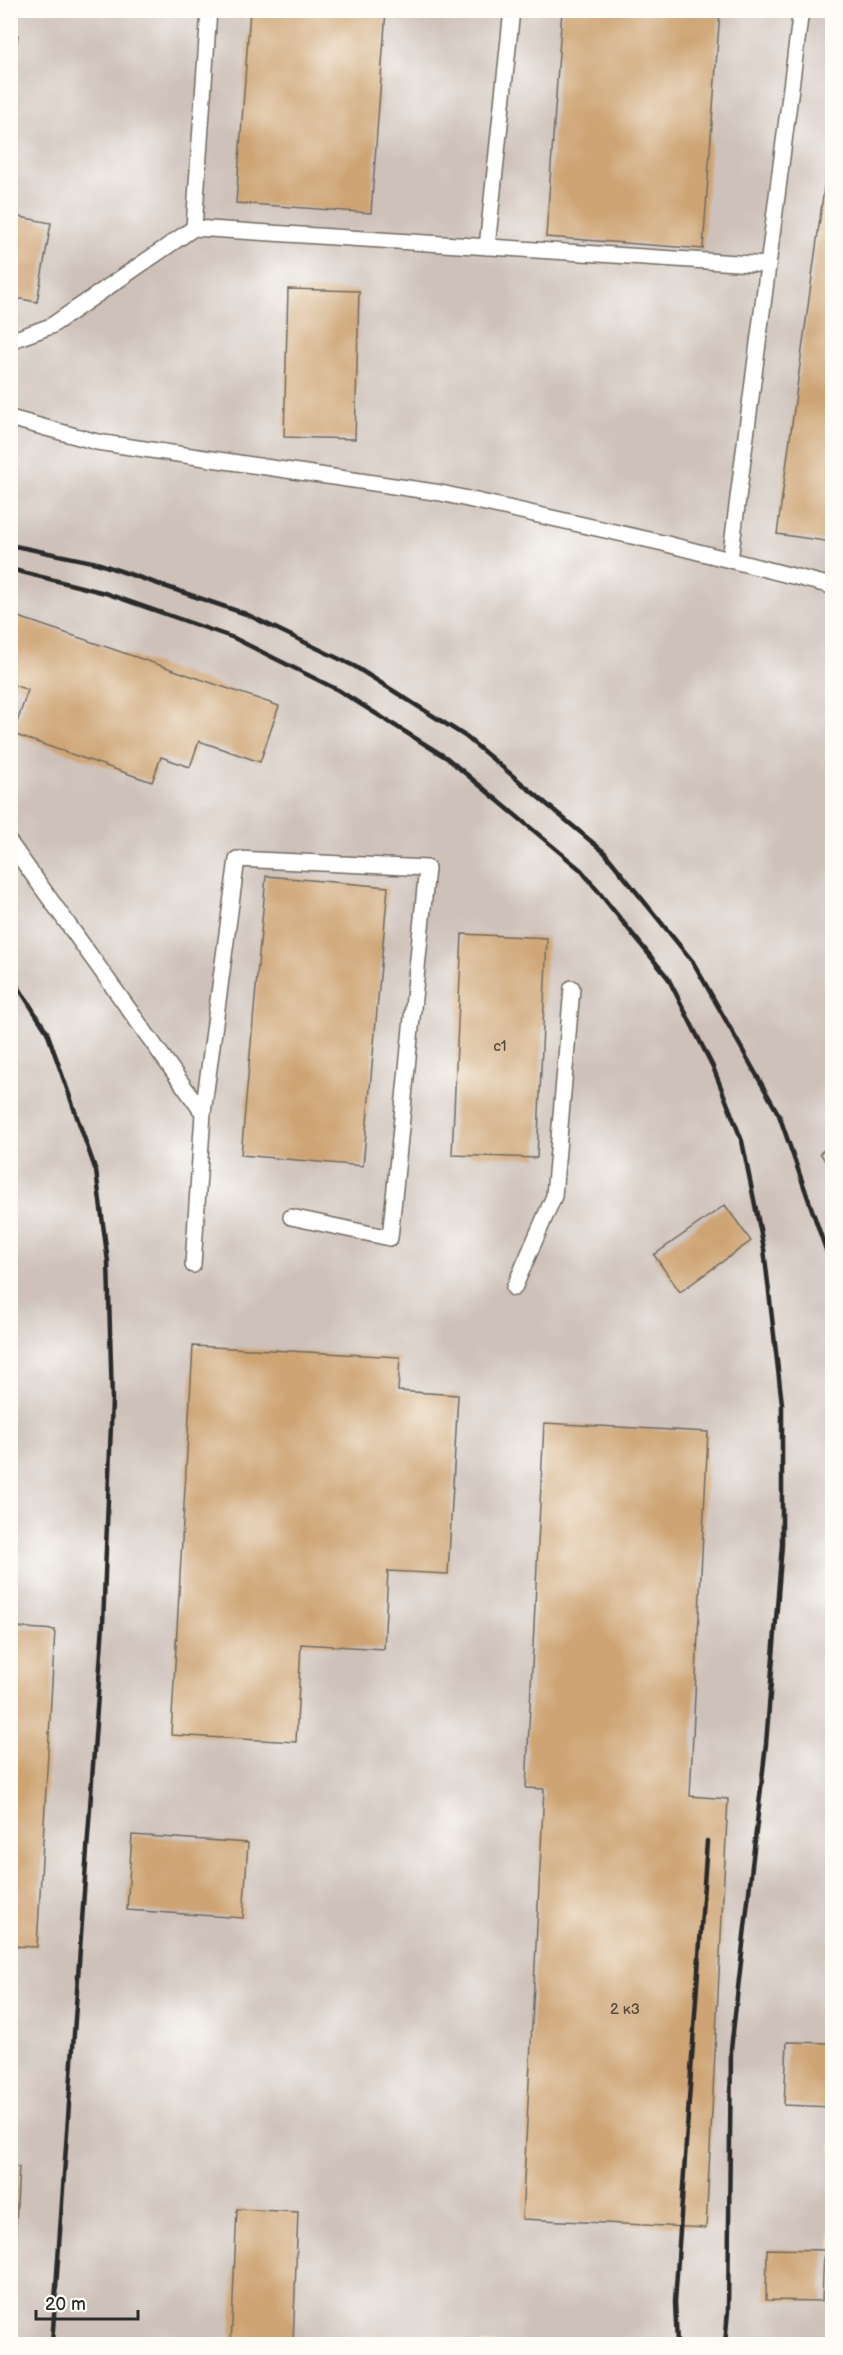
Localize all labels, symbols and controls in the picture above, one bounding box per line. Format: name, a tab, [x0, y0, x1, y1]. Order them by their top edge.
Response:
house number: с1	[493, 1037, 507, 1056]
house number: 2 к3	[610, 2000, 640, 2019]
scale bar	[36, 2283, 138, 2321]
text: 20 m	[45, 2294, 86, 2315]

